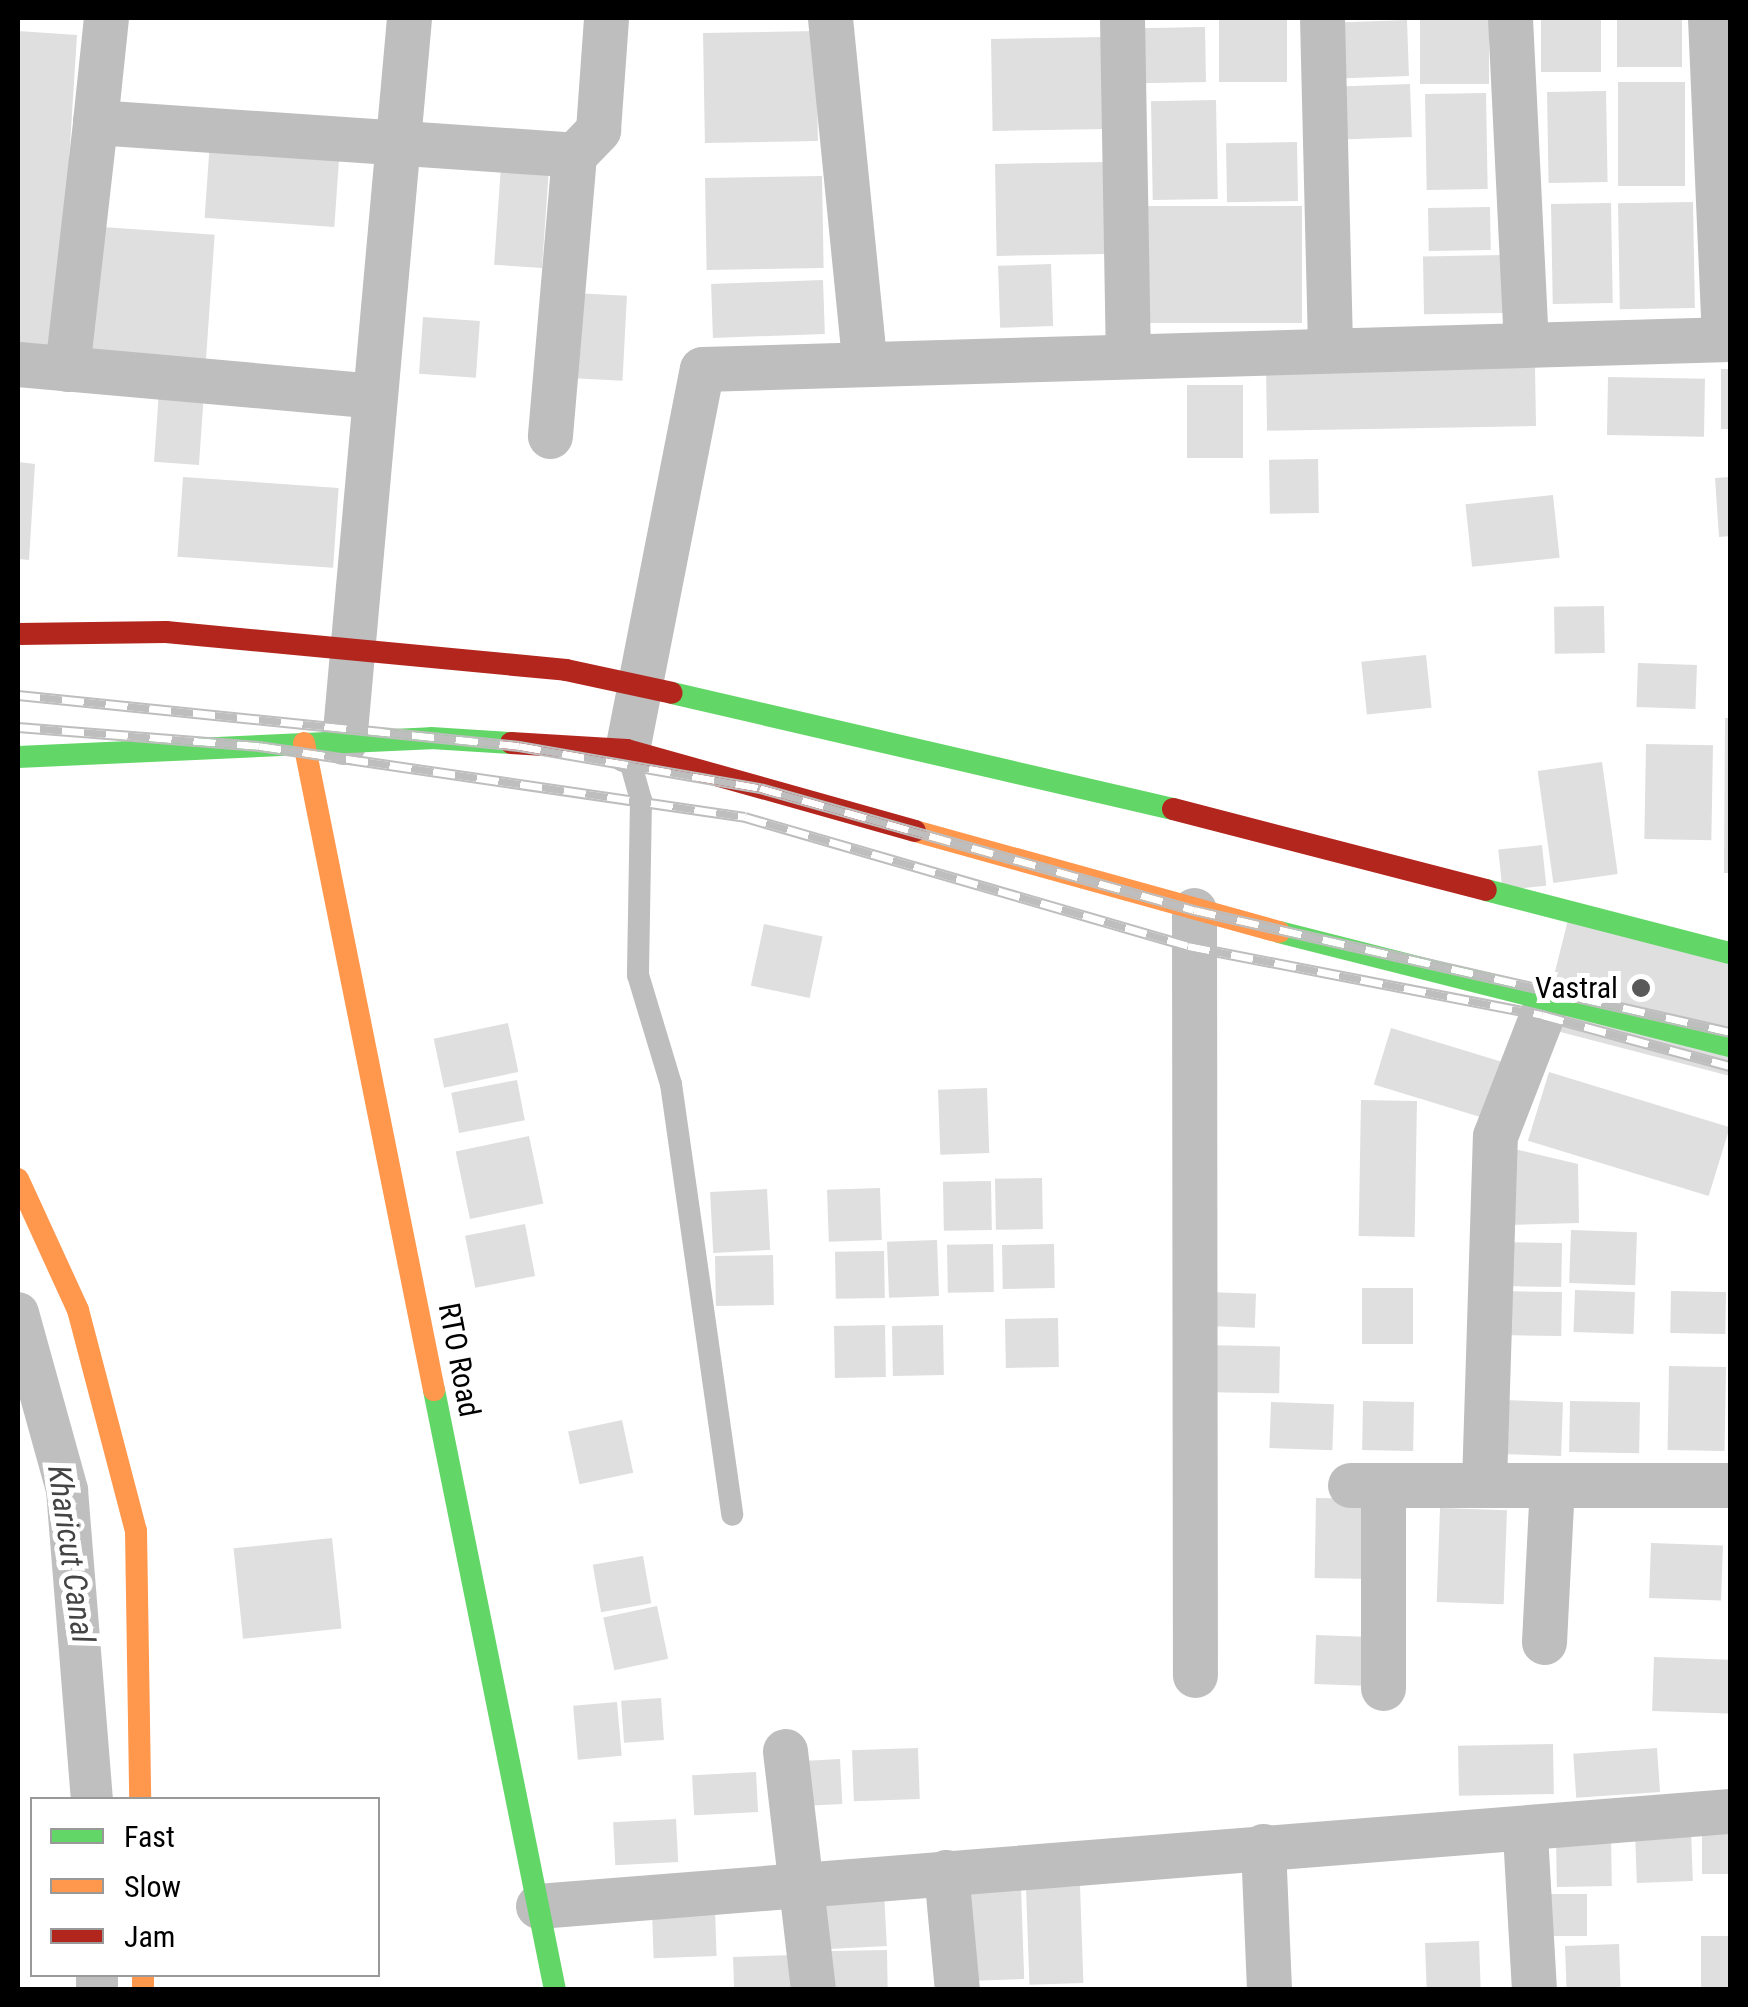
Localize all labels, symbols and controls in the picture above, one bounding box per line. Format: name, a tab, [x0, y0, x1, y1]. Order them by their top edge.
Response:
place label: Vastral	[1535, 970, 1618, 1006]
marker: Vastral	[1628, 975, 1654, 1001]
street label: RTO Road	[430, 1300, 488, 1420]
water label: Kharicut Canal	[40, 1463, 102, 1645]
legend	[30, 1797, 380, 1977]
text: Fast	[124, 1819, 175, 1854]
text: Slow	[124, 1869, 181, 1904]
text: Jam	[124, 1919, 175, 1954]

